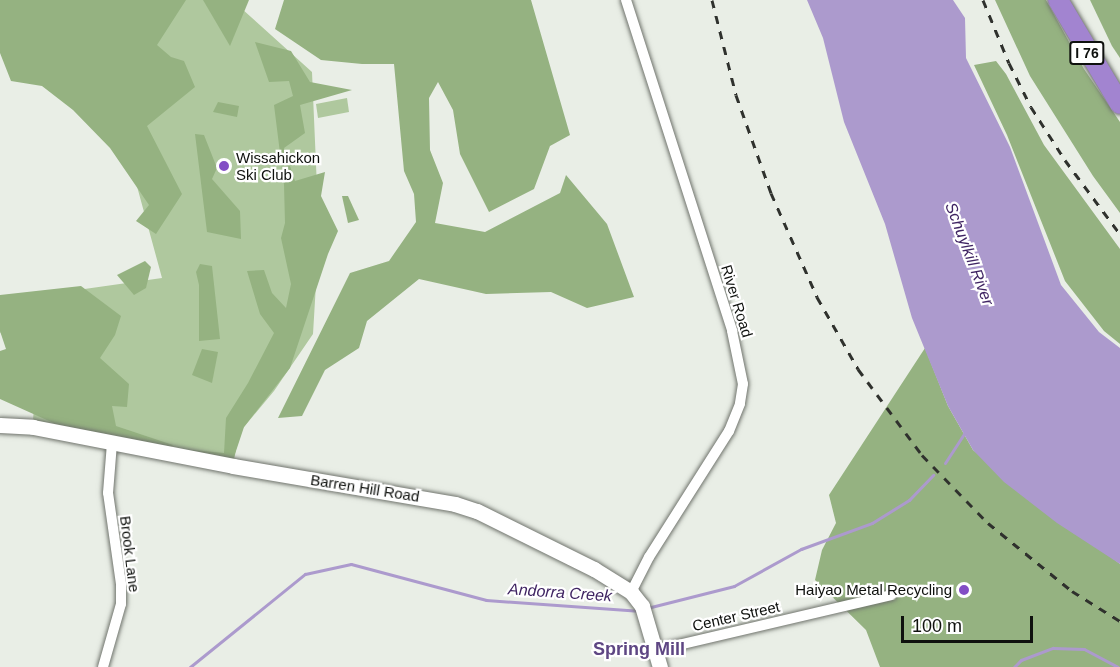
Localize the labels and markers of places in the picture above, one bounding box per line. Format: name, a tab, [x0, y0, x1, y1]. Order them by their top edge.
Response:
place label: Wissahickon Ski Club	[236, 148, 320, 183]
marker: Wissahickon Ski Club	[217, 159, 231, 173]
place label: Haiyao Metal Recycling	[795, 581, 952, 599]
marker: Haiyao Metal Recycling	[957, 583, 971, 597]

